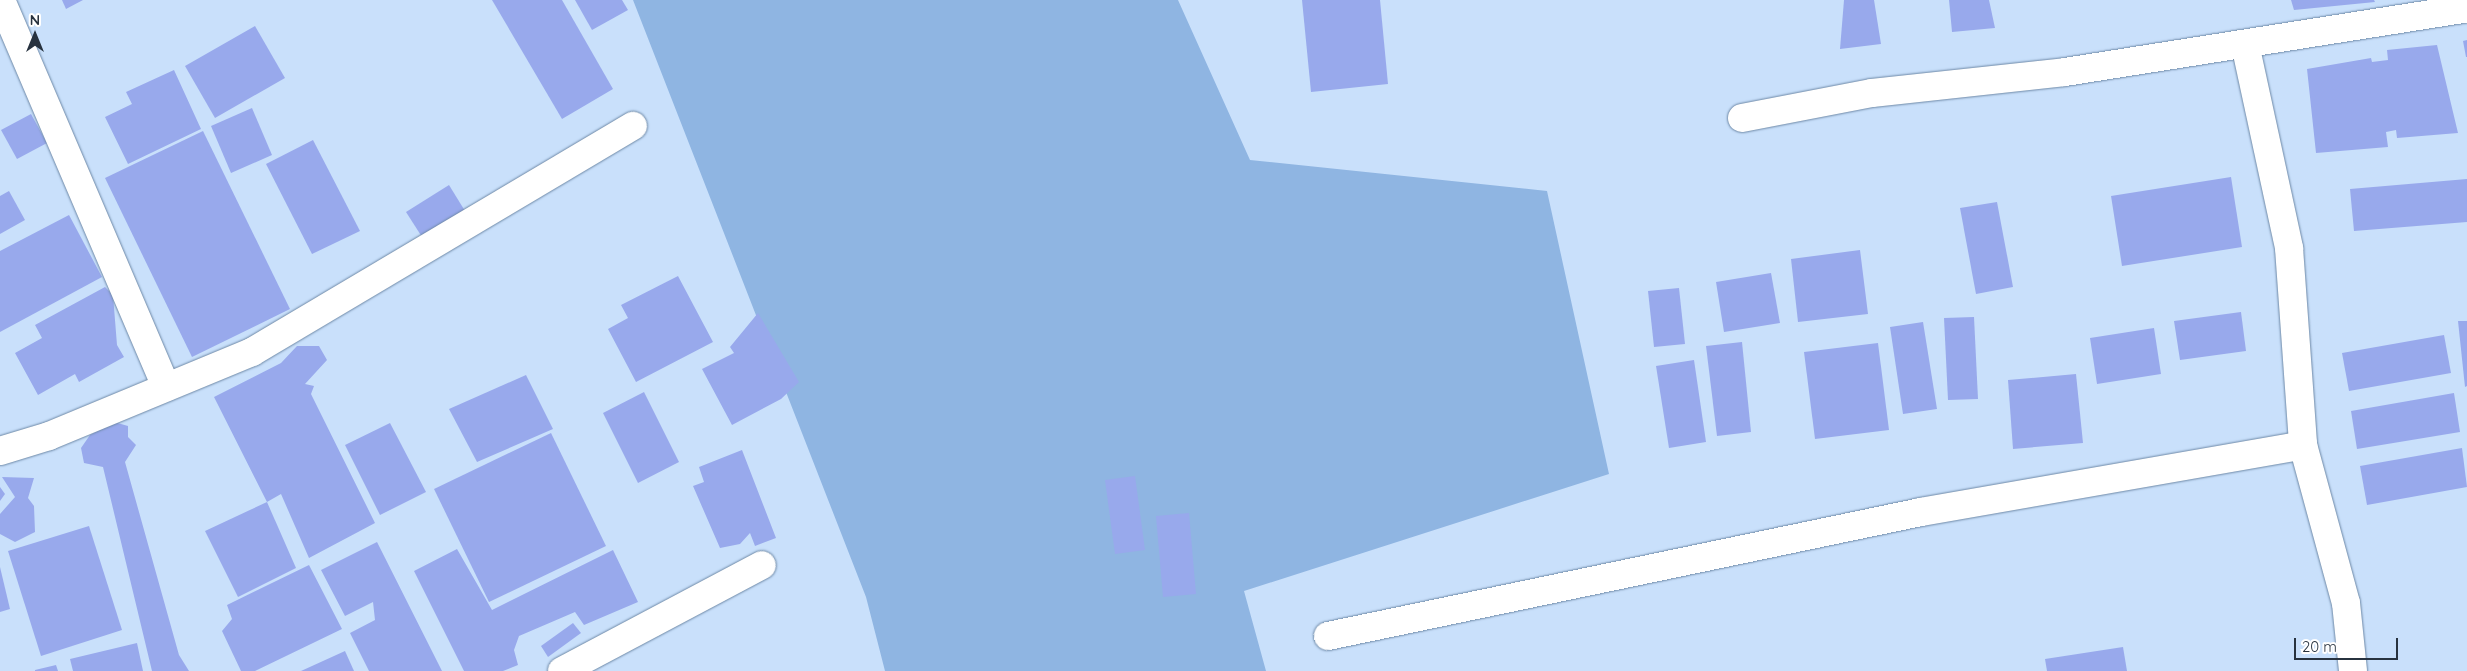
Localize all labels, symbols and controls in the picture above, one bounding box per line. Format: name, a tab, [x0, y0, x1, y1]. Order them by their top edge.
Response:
north arrow	[10, 10, 60, 60]
text: N	[30, 11, 40, 29]
scale bar	[2297, 628, 2401, 660]
text: 20 m	[2302, 637, 2337, 656]

